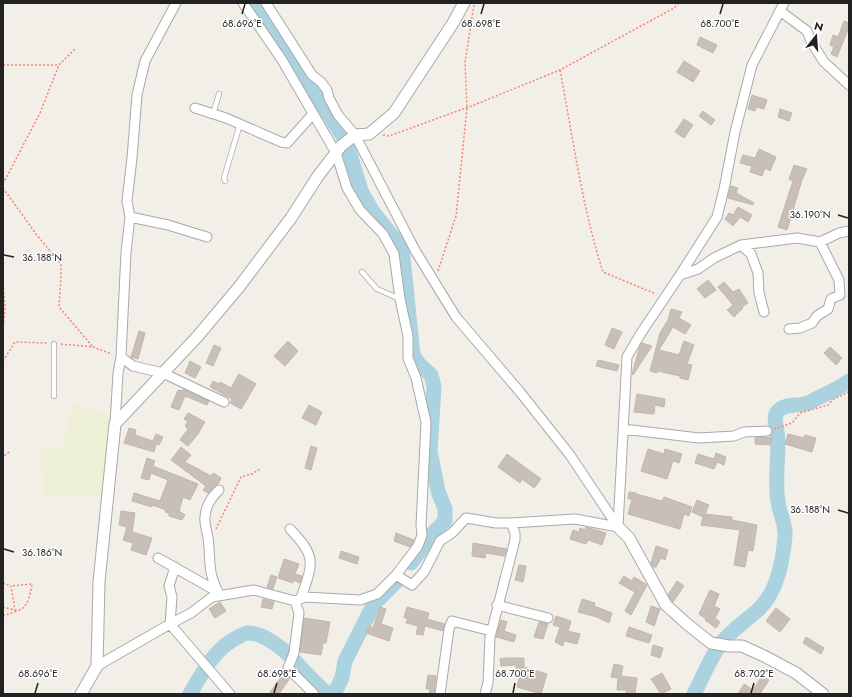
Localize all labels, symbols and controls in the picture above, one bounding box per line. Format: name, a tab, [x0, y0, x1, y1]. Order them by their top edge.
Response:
text: 68.696°E	[222, 16, 262, 31]
text: 68.698°E	[461, 16, 501, 31]
text: 68.700°E	[700, 16, 740, 31]
north arrow	[796, 16, 836, 56]
text: N	[812, 18, 825, 35]
text: 36.190°N	[789, 207, 831, 222]
text: 36.188°N	[22, 250, 62, 265]
text: 36.188°N	[790, 502, 830, 517]
text: 36.186°N	[22, 545, 62, 560]
text: 68.696°E	[18, 666, 58, 681]
text: 68.698°E	[257, 666, 297, 681]
text: 68.700°E	[495, 666, 535, 681]
text: 68.702°E	[734, 666, 774, 681]

